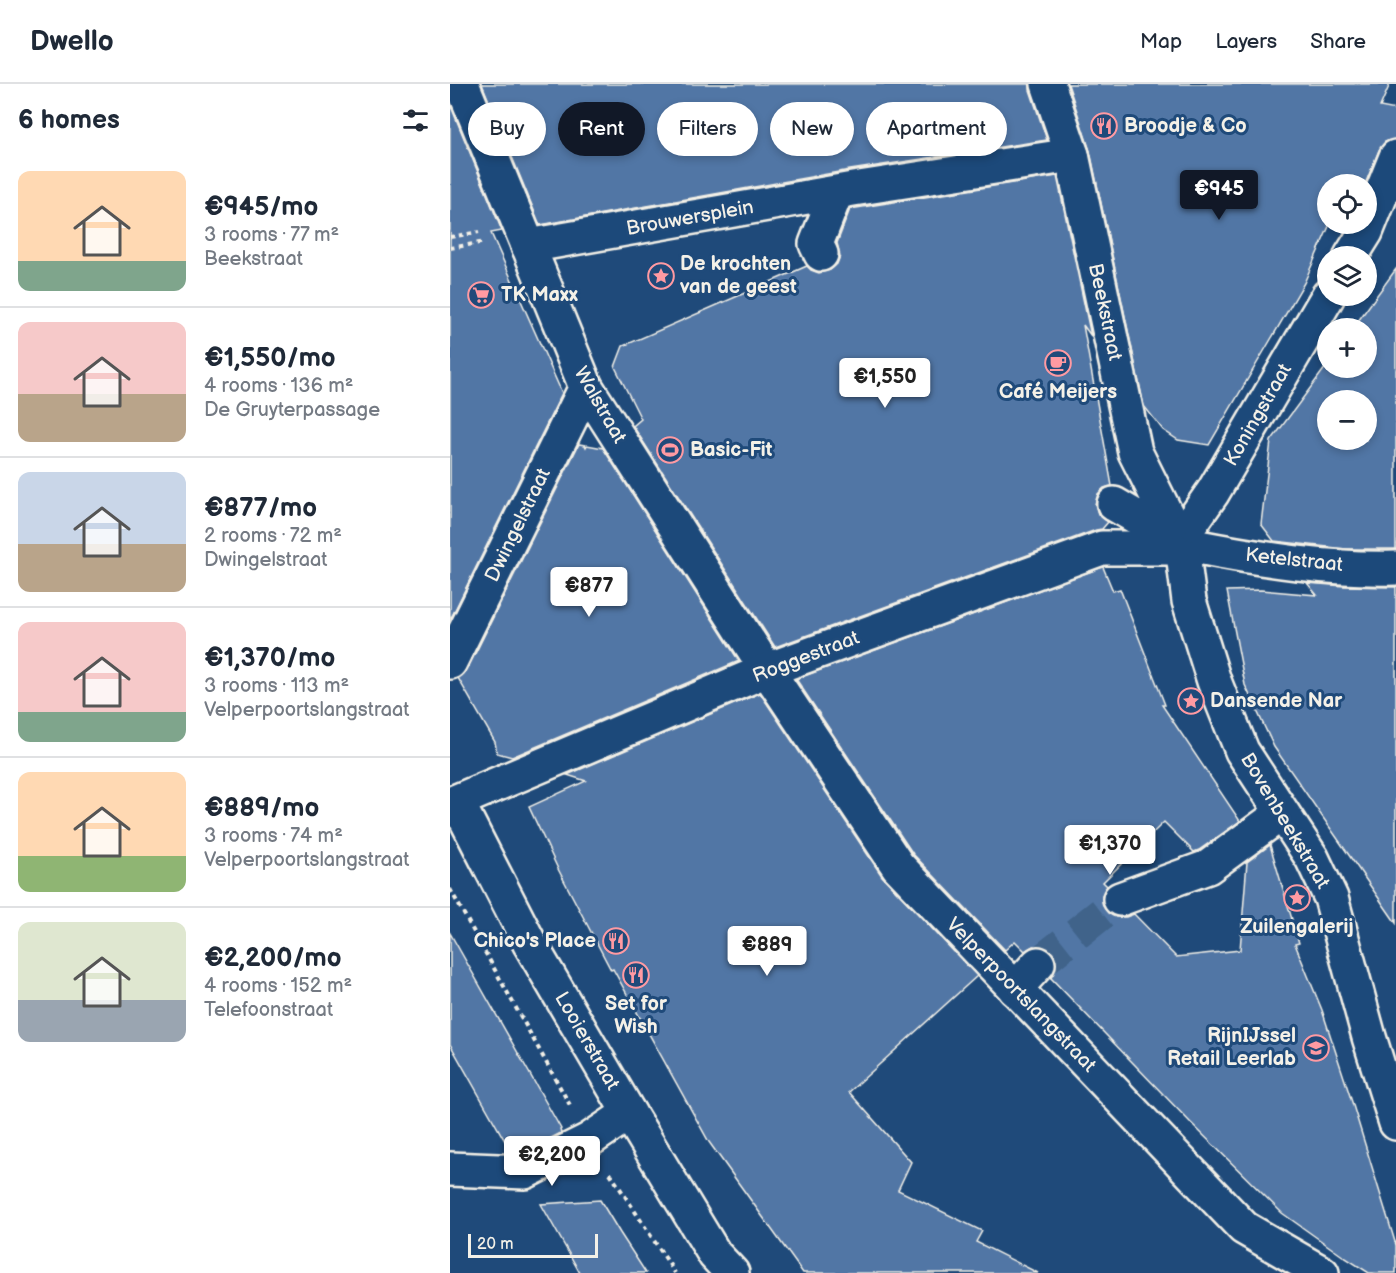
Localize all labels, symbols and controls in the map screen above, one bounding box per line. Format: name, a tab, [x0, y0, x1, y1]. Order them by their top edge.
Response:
text: Dwello	[30, 25, 114, 58]
text: Map	[1140, 29, 1182, 54]
text: Layers	[1215, 29, 1277, 54]
text: Share	[1310, 29, 1366, 54]
chip: Buy	[468, 102, 546, 156]
chip: Rent	[558, 102, 645, 156]
chip: Filters	[657, 102, 758, 156]
chip: New	[770, 102, 854, 156]
chip: Apartment	[866, 102, 1007, 156]
icon: filters	[399, 104, 432, 137]
text: 6 homes	[18, 105, 120, 136]
restaurant icon: Broodje & Co	[1089, 111, 1119, 141]
place label: Broodje & Co	[1124, 114, 1247, 138]
pin: €945	[1183, 170, 1255, 221]
map controls	[1317, 174, 1377, 450]
button: locate	[1317, 174, 1377, 234]
text: €945	[1194, 177, 1244, 201]
text: €945/mo	[204, 192, 318, 223]
icon: home	[66, 195, 138, 267]
street label: Brouwersplein	[624, 195, 756, 241]
text: 3 rooms · 77 m²	[204, 223, 339, 247]
button: layers	[1317, 246, 1377, 306]
text: Beekstraat	[204, 247, 303, 271]
place label: De krochten van de geest	[679, 252, 797, 299]
place icon: De krochten van de geest	[646, 261, 676, 291]
street label: Beekstraat	[1083, 261, 1127, 363]
supermarket icon: TK Maxx	[466, 280, 496, 310]
place label: TK Maxx	[501, 283, 578, 307]
button: +	[1317, 318, 1377, 378]
text: €1,550/mo	[204, 343, 336, 374]
icon: home	[66, 346, 138, 418]
cafe icon: Café Meijers	[1043, 348, 1073, 378]
pin: €1,550	[836, 358, 934, 409]
street label: Koningstraat	[1219, 359, 1297, 471]
street label: Walstraat	[568, 362, 632, 448]
text: €1,550	[853, 365, 917, 389]
text: 4 rooms · 136 m²	[204, 374, 353, 398]
place label: Café Meijers	[999, 380, 1117, 404]
button: −	[1317, 390, 1377, 450]
text: De Gruyterpassage	[204, 398, 380, 422]
sports icon: Basic-Fit	[655, 435, 685, 465]
place label: Basic-Fit	[690, 438, 773, 462]
street label: Dwingelstraat	[480, 464, 556, 586]
text: €877/mo	[204, 493, 317, 524]
icon: home	[66, 496, 138, 568]
text: 2 rooms · 72 m²	[204, 524, 342, 548]
street label: Ketelstraat	[1244, 543, 1344, 577]
text: Dwingelstraat	[204, 548, 328, 572]
pin: €877	[553, 567, 625, 618]
text: €877	[564, 574, 614, 598]
street label: Roggestraat	[749, 626, 863, 688]
text: €1,370/mo	[204, 643, 335, 674]
icon: home	[66, 646, 138, 718]
text: 3 rooms · 113 m²	[204, 674, 349, 698]
place icon: Dansende Nar	[1176, 686, 1206, 716]
place label: Dansende Nar	[1210, 689, 1343, 713]
text: Velperpoortslangstraat	[204, 698, 410, 722]
street label: Bovenbeekstraat	[1235, 749, 1335, 893]
text: €889/mo	[204, 793, 319, 824]
icon: home	[66, 796, 138, 868]
text: 3 rooms · 74 m²	[204, 824, 343, 848]
pin: €1,370	[1061, 825, 1159, 876]
text: €1,370	[1078, 832, 1142, 856]
text: Velperpoortslangstraat	[204, 848, 410, 872]
place icon: Zuilengalerij	[1282, 883, 1312, 913]
street label: Velperpoortslangstraat	[941, 913, 1101, 1077]
place label: Zuilengalerij	[1240, 915, 1354, 939]
restaurant icon: Chico's Place	[601, 926, 631, 956]
pin: €889	[731, 926, 803, 977]
place label: Chico's Place	[474, 929, 596, 953]
text: €889	[742, 933, 792, 957]
text: €2,200/mo	[204, 943, 342, 974]
icon: home	[66, 946, 138, 1018]
restaurant icon: Set for Wish	[621, 960, 651, 990]
text: 4 rooms · 152 m²	[204, 974, 352, 998]
street label: Looierstraat	[549, 988, 625, 1094]
place label: Set for Wish	[605, 992, 668, 1039]
text: Telefoonstraat	[204, 998, 333, 1022]
place label: RijnIJssel Retail Leerlab	[1167, 1024, 1296, 1071]
school or university icon: RijnIJssel Retail Leerlab	[1301, 1033, 1331, 1063]
pin: €2,200	[503, 1136, 601, 1187]
text: €2,200	[518, 1143, 586, 1167]
scale bar	[468, 1231, 598, 1258]
text: 20 m	[477, 1235, 513, 1254]

